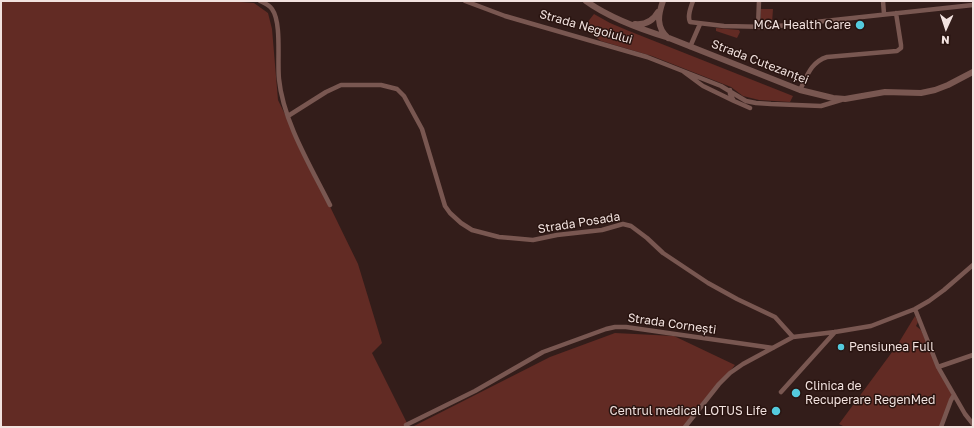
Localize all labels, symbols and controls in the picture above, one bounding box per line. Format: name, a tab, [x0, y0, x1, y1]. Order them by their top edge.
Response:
street label: Strada Negoiului	[538, 7, 634, 47]
north arrow	[926, 8, 966, 48]
place label: MCA Health Care	[754, 18, 851, 32]
marker: MCA Health Care	[854, 19, 866, 31]
text: N	[941, 34, 950, 47]
street label: Strada Cutezanței	[709, 37, 811, 87]
street label: Strada Posada	[537, 209, 621, 237]
street label: Strada Cornești	[627, 311, 717, 337]
place label: Pensiunea Full	[849, 340, 934, 354]
marker: Pensiunea Full	[836, 342, 846, 352]
place label: Clinica de Recuperare RegenMed	[805, 379, 935, 407]
marker: Clinica de Recuperare RegenMed	[790, 387, 802, 399]
place label: Centrul medical LOTUS Life	[610, 404, 767, 418]
marker: Centrul medical LOTUS Life	[770, 405, 782, 417]

